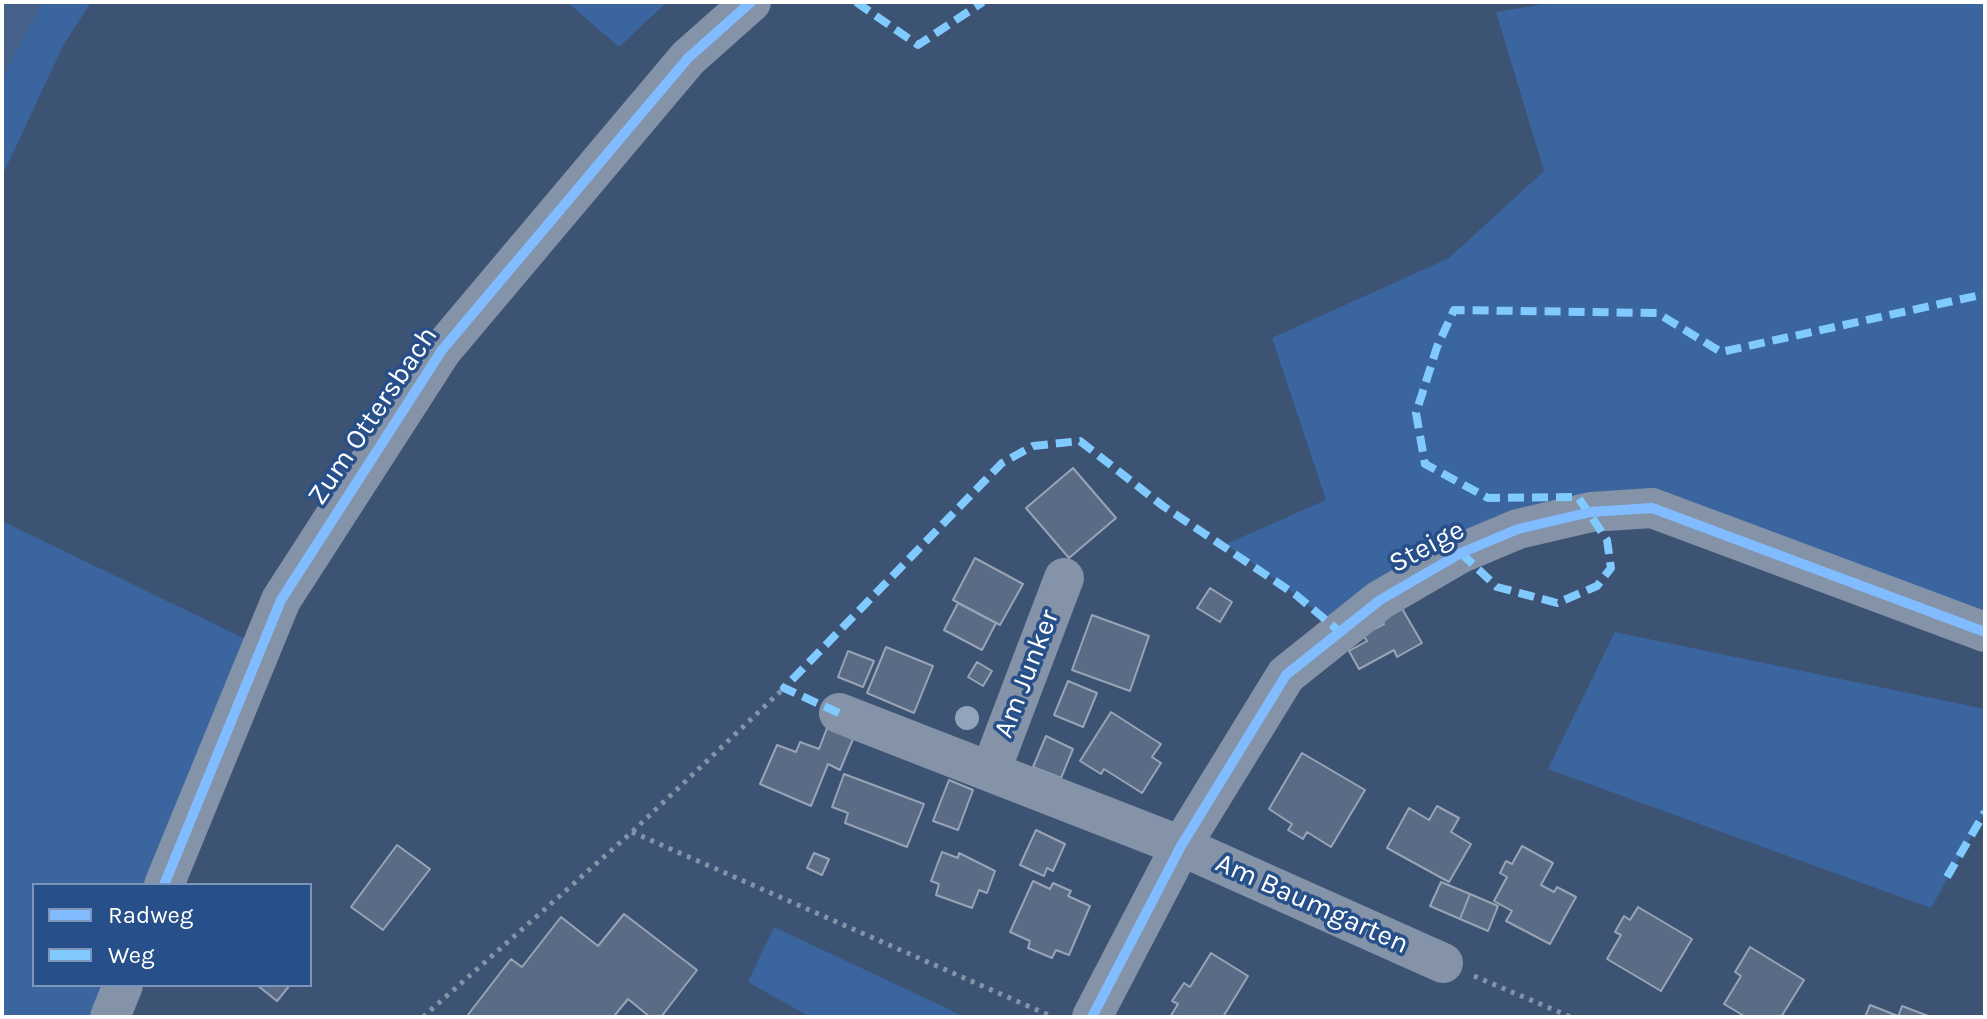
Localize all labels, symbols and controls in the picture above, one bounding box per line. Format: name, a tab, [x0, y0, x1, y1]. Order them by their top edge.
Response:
street label: Zum Ottersbach	[301, 320, 445, 512]
street label: Steige	[1384, 513, 1470, 581]
street label: Am Junker	[987, 605, 1067, 743]
street label: Am Baumgarten	[1210, 846, 1414, 962]
legend	[32, 883, 312, 987]
text: Radweg	[108, 901, 193, 929]
text: Weg	[108, 941, 155, 969]

